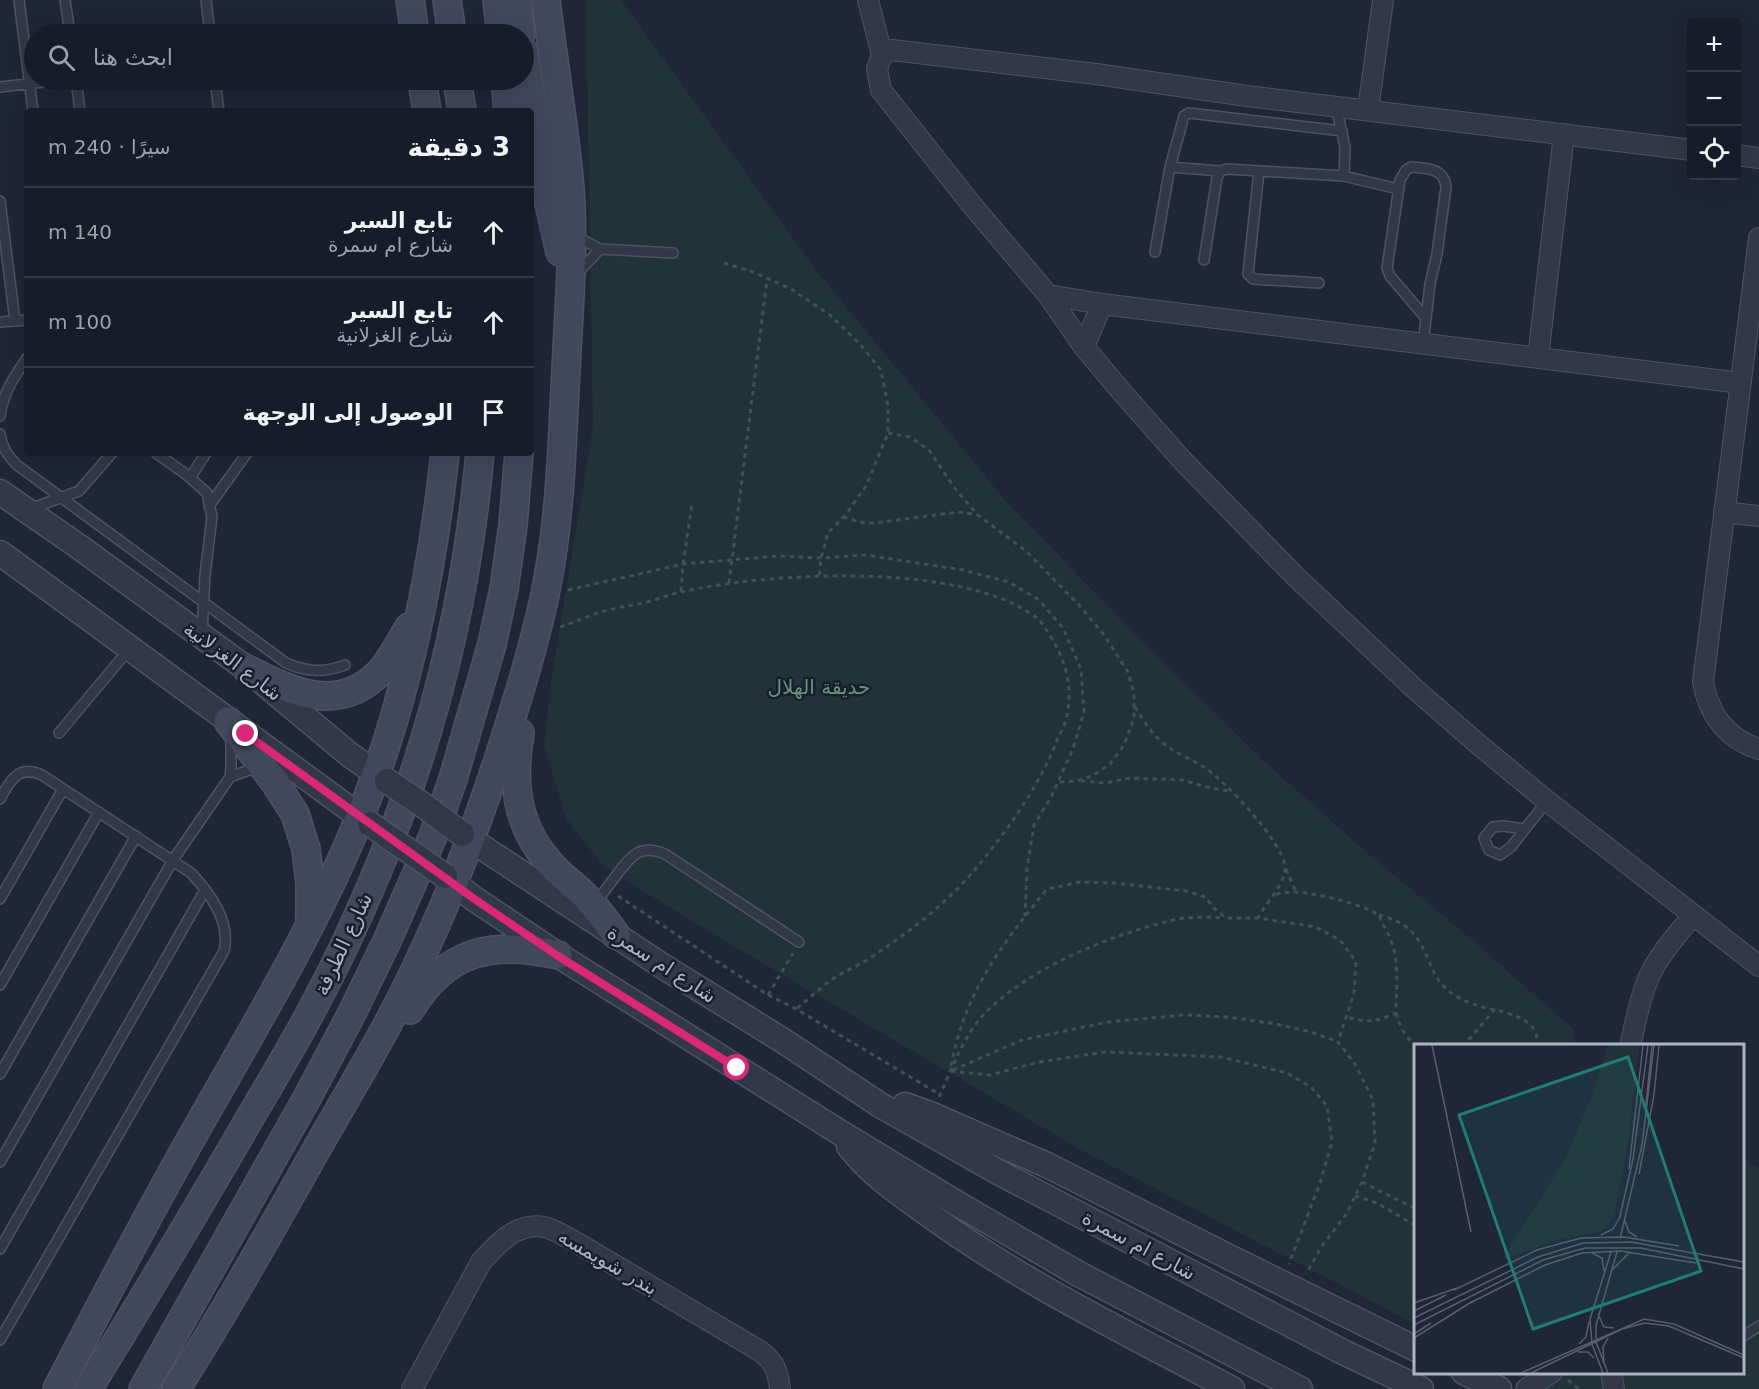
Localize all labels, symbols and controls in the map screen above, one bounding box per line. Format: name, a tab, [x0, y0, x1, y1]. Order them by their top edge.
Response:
map controls	[1687, 18, 1741, 180]
button: +	[1687, 18, 1741, 72]
search box	[24, 24, 534, 90]
icon: search	[45, 41, 78, 74]
text: ابحث هنا	[93, 45, 173, 70]
button: −	[1687, 72, 1741, 126]
button: locate	[1687, 126, 1741, 180]
text: 3 دقيقة	[407, 132, 510, 162]
text: سيرًا · 240 m	[48, 135, 171, 159]
text: تابع السير	[345, 208, 453, 233]
icon: ahead	[477, 216, 510, 249]
text: 140 m	[48, 220, 112, 244]
text: شارع ام سمرة	[328, 233, 453, 257]
text: تابع السير	[345, 298, 453, 323]
icon: ahead	[477, 306, 510, 339]
text: 100 m	[48, 310, 112, 334]
text: شارع الغزلانية	[336, 323, 453, 347]
icon: arrive	[477, 396, 510, 429]
text: الوصول إلى الوجهة	[243, 400, 453, 425]
street label: شارع الغزلانية	[179, 616, 287, 706]
park label: حديقة الهلال	[768, 675, 870, 699]
route end	[232, 720, 258, 746]
street label: شارع الطرفة	[309, 889, 377, 999]
street label: شارع ام سمرة	[603, 920, 721, 1008]
inset map	[1414, 1044, 1744, 1374]
route start	[723, 1054, 749, 1080]
street label: شارع ام سمرة	[1078, 1205, 1200, 1285]
street label: بندر شويمسه	[554, 1224, 662, 1300]

